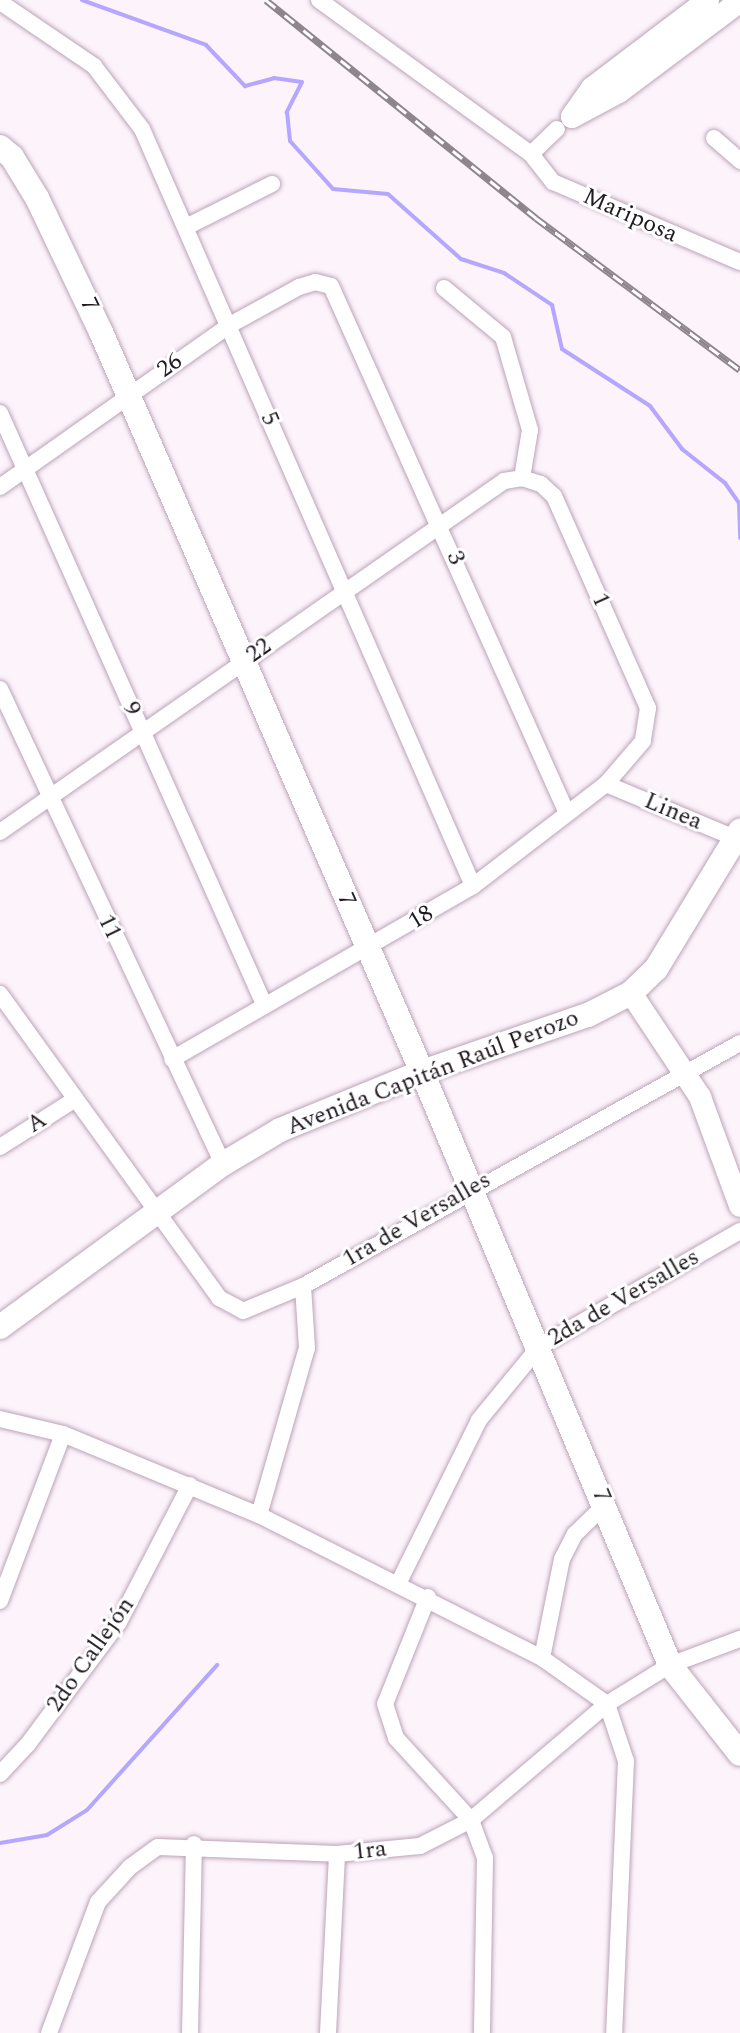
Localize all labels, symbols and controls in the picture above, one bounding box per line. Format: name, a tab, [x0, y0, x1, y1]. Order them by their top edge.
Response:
street label: Mariposa	[578, 182, 682, 250]
street label: 7	[73, 293, 105, 317]
street label: 26	[152, 347, 188, 385]
street label: 5	[253, 408, 285, 430]
street label: 3	[439, 547, 471, 569]
street label: 1	[584, 589, 616, 611]
street label: 22	[241, 632, 277, 670]
street label: 9	[115, 698, 147, 720]
street label: Linea	[640, 787, 706, 837]
street label: 7	[330, 889, 362, 911]
street label: 18	[403, 899, 439, 937]
street label: 11	[91, 910, 127, 944]
street label: Avenida Capitán Raúl Perozo	[283, 1004, 583, 1142]
street label: A	[22, 1106, 52, 1140]
street label: 1ra de Versalles	[338, 1166, 496, 1274]
street label: 2da de Versalles	[543, 1243, 705, 1353]
street label: 7	[585, 1485, 617, 1507]
street label: 2do Callejón	[41, 1592, 141, 1718]
street label: 1ra	[352, 1835, 388, 1867]

